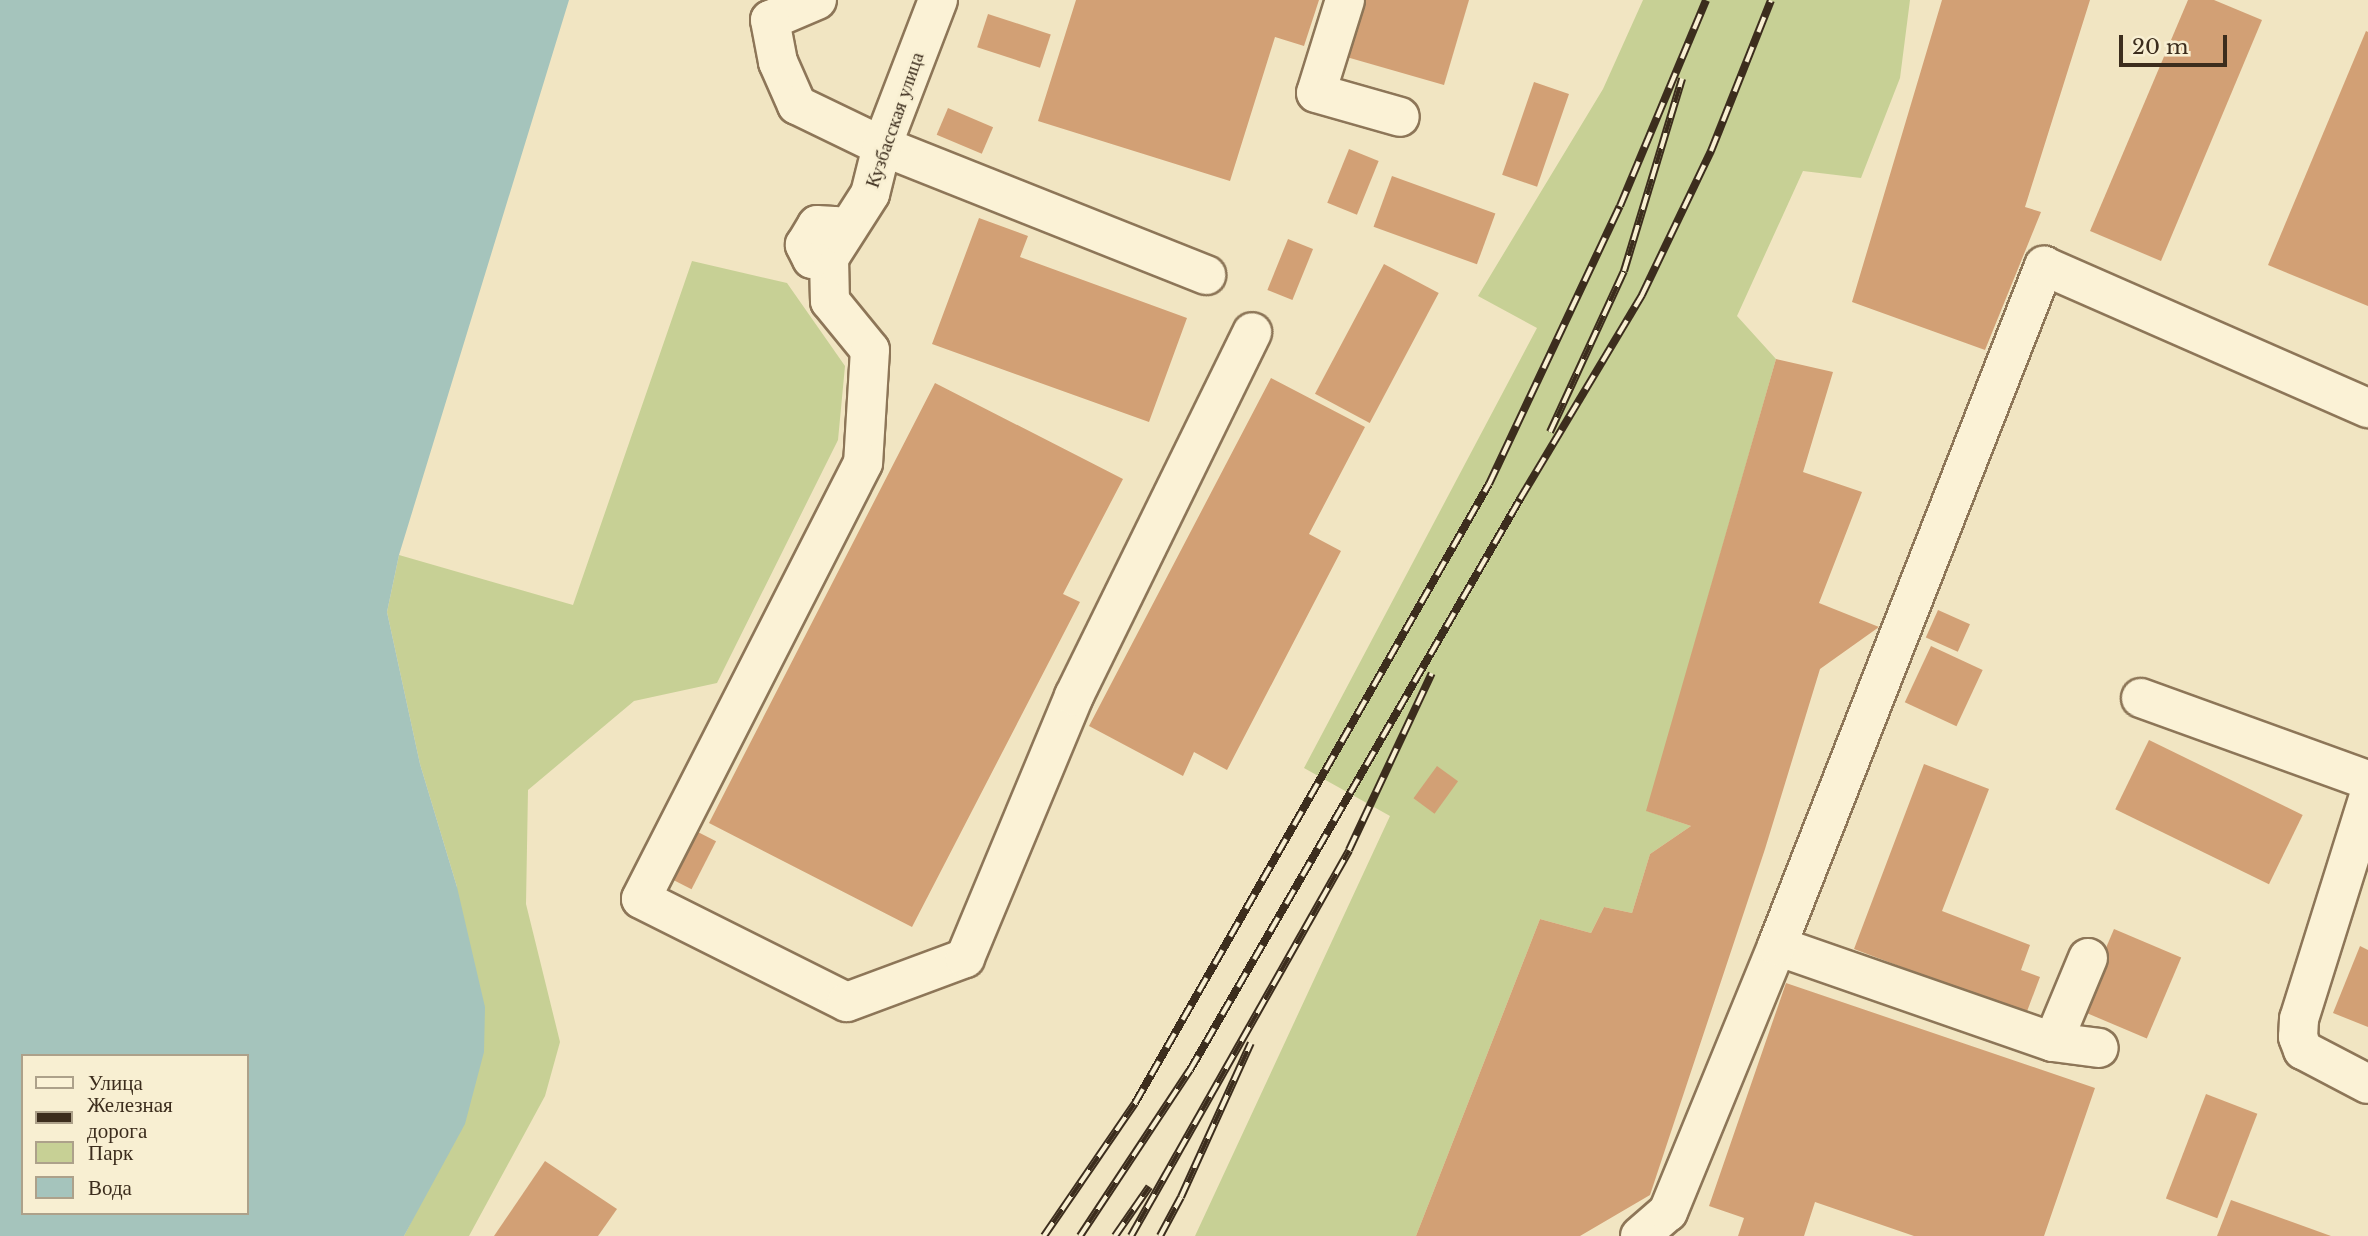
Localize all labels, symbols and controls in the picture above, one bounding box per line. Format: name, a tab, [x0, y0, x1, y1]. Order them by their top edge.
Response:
scale bar	[2123, 21, 2232, 65]
text: 20 m	[2132, 34, 2189, 60]
street label: Кузбасская улица	[861, 49, 929, 191]
legend	[21, 1054, 248, 1215]
text: Улица	[88, 1070, 143, 1096]
text: Железная дорога	[87, 1092, 173, 1144]
text: Парк	[88, 1140, 133, 1166]
text: Вода	[88, 1175, 132, 1201]

